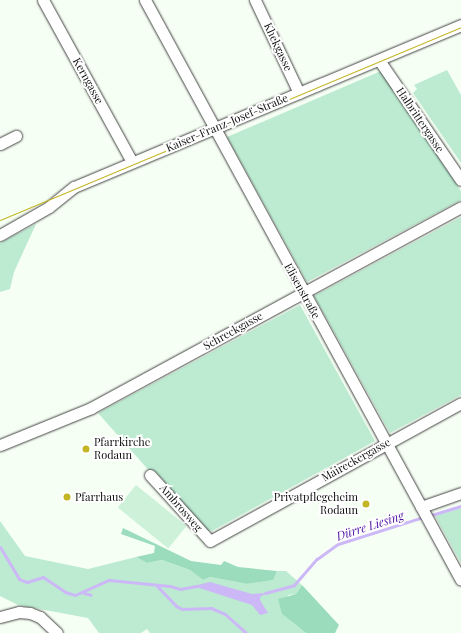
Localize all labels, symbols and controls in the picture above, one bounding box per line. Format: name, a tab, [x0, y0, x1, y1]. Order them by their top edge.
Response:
street label: Khekgasse	[261, 21, 295, 73]
street label: Kerngasse	[70, 56, 106, 106]
street label: Halbrittergasse	[393, 85, 447, 155]
street label: Kaiser-Franz-Josef-Straße	[164, 91, 290, 155]
street label: Elisenstraße	[281, 261, 323, 321]
street label: Schreckgasse	[201, 309, 265, 353]
place label: Pfarrkirche Rodaun	[94, 436, 150, 462]
street label: Maireckergasse	[319, 436, 393, 484]
marker: Pfarrkirche Rodaun	[81, 444, 91, 454]
street label: Ambrosweg	[157, 482, 205, 534]
place label: Pfarrhaus	[75, 490, 123, 504]
place label: Privatpflegeheim Rodaun	[274, 491, 358, 517]
marker: Pfarrhaus	[62, 492, 72, 502]
marker: Privatpflegeheim Rodaun	[361, 499, 371, 509]
water label: Dürre Liesing	[334, 508, 406, 544]

